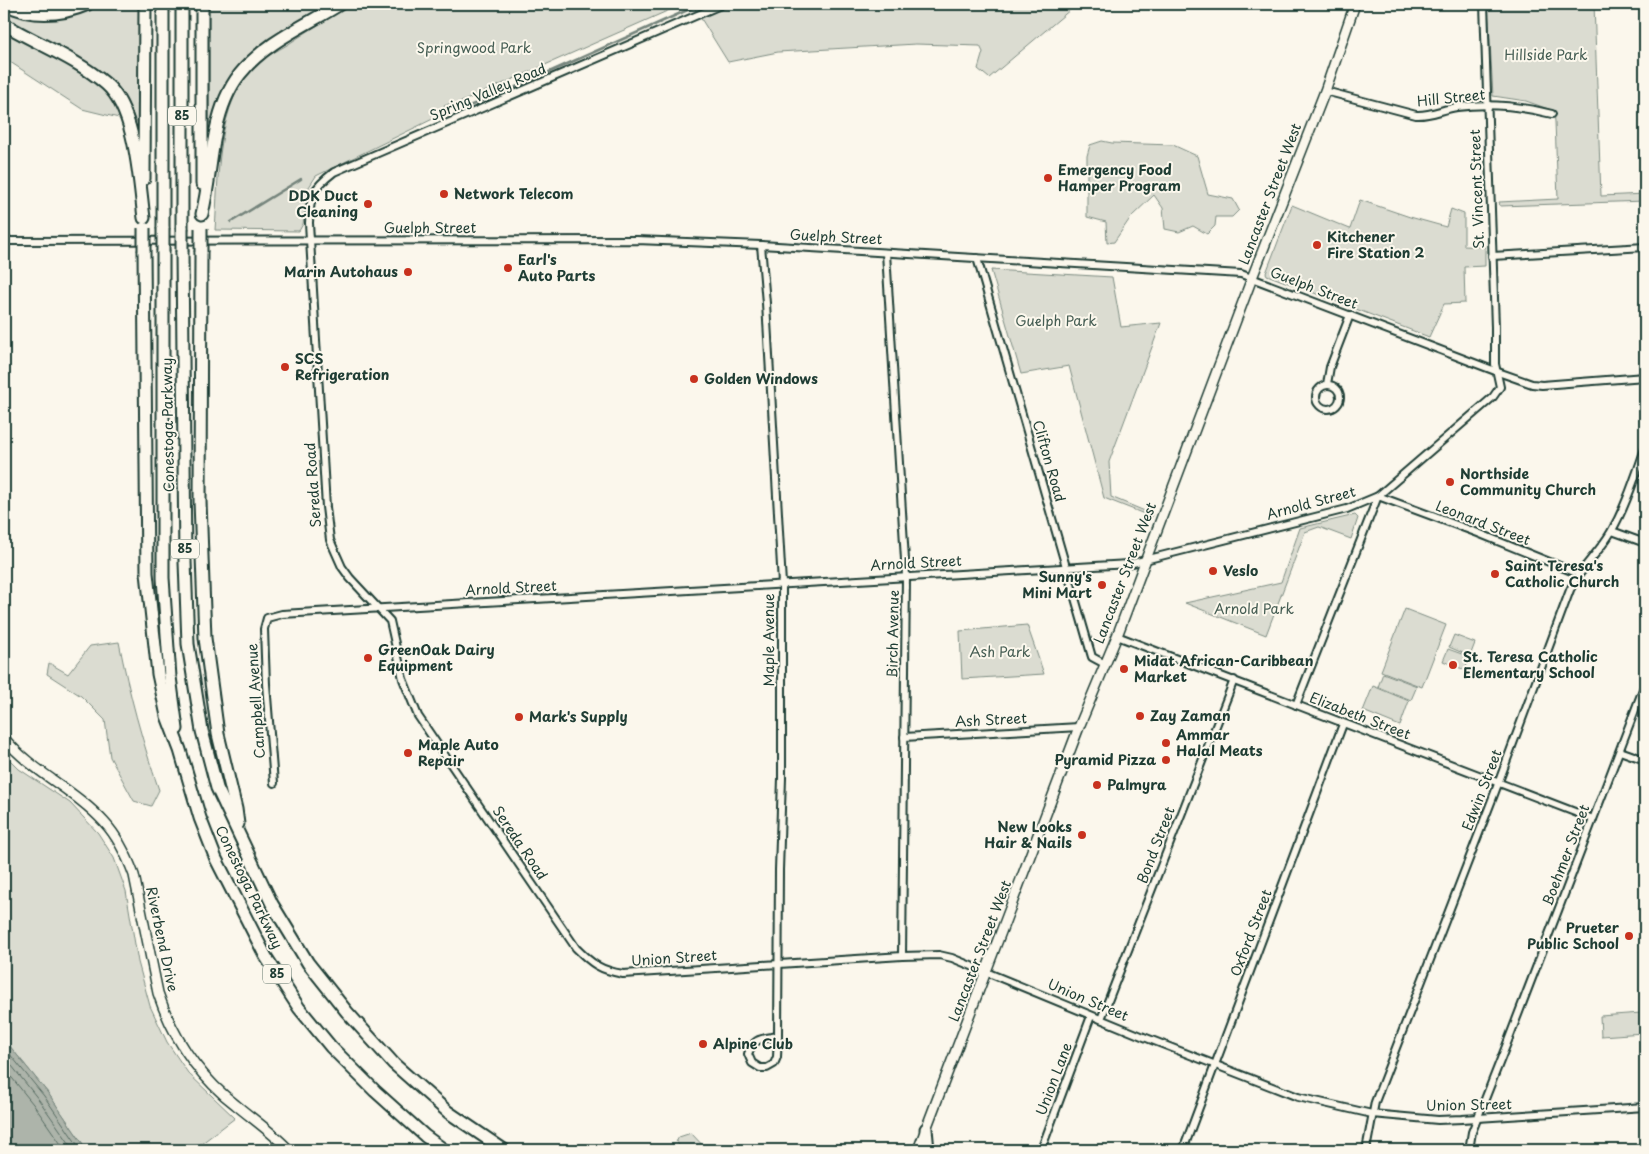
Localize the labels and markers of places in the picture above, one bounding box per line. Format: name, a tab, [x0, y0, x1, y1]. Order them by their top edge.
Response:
place label: Emergency Food Hamper Program	[1058, 159, 1181, 196]
marker: Emergency Food Hamper Program	[1042, 172, 1054, 184]
place label: Network Telecom	[454, 183, 573, 204]
place label: DDK Duct Cleaning	[289, 185, 358, 222]
marker: Network Telecom	[438, 188, 450, 200]
marker: DDK Duct Cleaning	[362, 198, 374, 210]
place label: Kitchener Fire Station 2	[1327, 226, 1425, 263]
marker: Kitchener Fire Station 2	[1311, 239, 1323, 251]
place label: Earl's Auto Parts	[518, 249, 596, 286]
place label: Marin Autohaus	[284, 261, 398, 282]
marker: Earl's Auto Parts	[502, 262, 514, 274]
marker: Marin Autohaus	[402, 266, 414, 278]
place label: SCS Refrigeration	[295, 348, 389, 385]
marker: SCS Refrigeration	[279, 361, 291, 373]
place label: Golden Windows	[704, 368, 818, 389]
marker: Golden Windows	[688, 373, 700, 385]
place label: Northside Community Church	[1460, 463, 1596, 500]
marker: Northside Community Church	[1444, 476, 1456, 488]
place label: Saint Teresa's Catholic Church	[1505, 555, 1619, 592]
place label: Veslo	[1223, 560, 1258, 581]
marker: Veslo	[1207, 565, 1219, 577]
place label: Sunny's Mini Mart	[1022, 566, 1092, 603]
marker: Saint Teresa's Catholic Church	[1489, 568, 1501, 580]
marker: Sunny's Mini Mart	[1096, 579, 1108, 591]
place label: GreenOak Dairy Equipment	[378, 639, 495, 676]
place label: St. Teresa Catholic Elementary School	[1463, 646, 1598, 683]
place label: Midat African-Caribbean Market	[1134, 650, 1314, 687]
marker: GreenOak Dairy Equipment	[362, 652, 374, 664]
marker: St. Teresa Catholic Elementary School	[1447, 659, 1459, 671]
marker: Midat African-Caribbean Market	[1118, 663, 1130, 675]
place label: Zay Zaman	[1150, 705, 1231, 726]
place label: Mark's Supply	[529, 706, 628, 727]
marker: Zay Zaman	[1134, 710, 1146, 722]
marker: Mark's Supply	[513, 711, 525, 723]
place label: Ammar Halal Meats	[1175, 724, 1263, 761]
place label: Maple Auto Repair	[418, 734, 499, 771]
marker: Ammar Halal Meats	[1160, 737, 1172, 749]
marker: Maple Auto Repair	[402, 747, 414, 759]
place label: Pyramid Pizza	[1054, 749, 1156, 770]
marker: Pyramid Pizza	[1160, 754, 1172, 766]
place label: Palmyra	[1107, 774, 1167, 795]
marker: Palmyra	[1091, 779, 1103, 791]
place label: New Looks Hair & Nails	[984, 816, 1072, 853]
marker: New Looks Hair & Nails	[1076, 829, 1088, 841]
place label: Prueter Public School	[1527, 917, 1620, 954]
marker: Prueter Public School	[1623, 930, 1635, 942]
place label: Alpine Club	[713, 1033, 793, 1054]
marker: Alpine Club	[697, 1038, 709, 1050]

